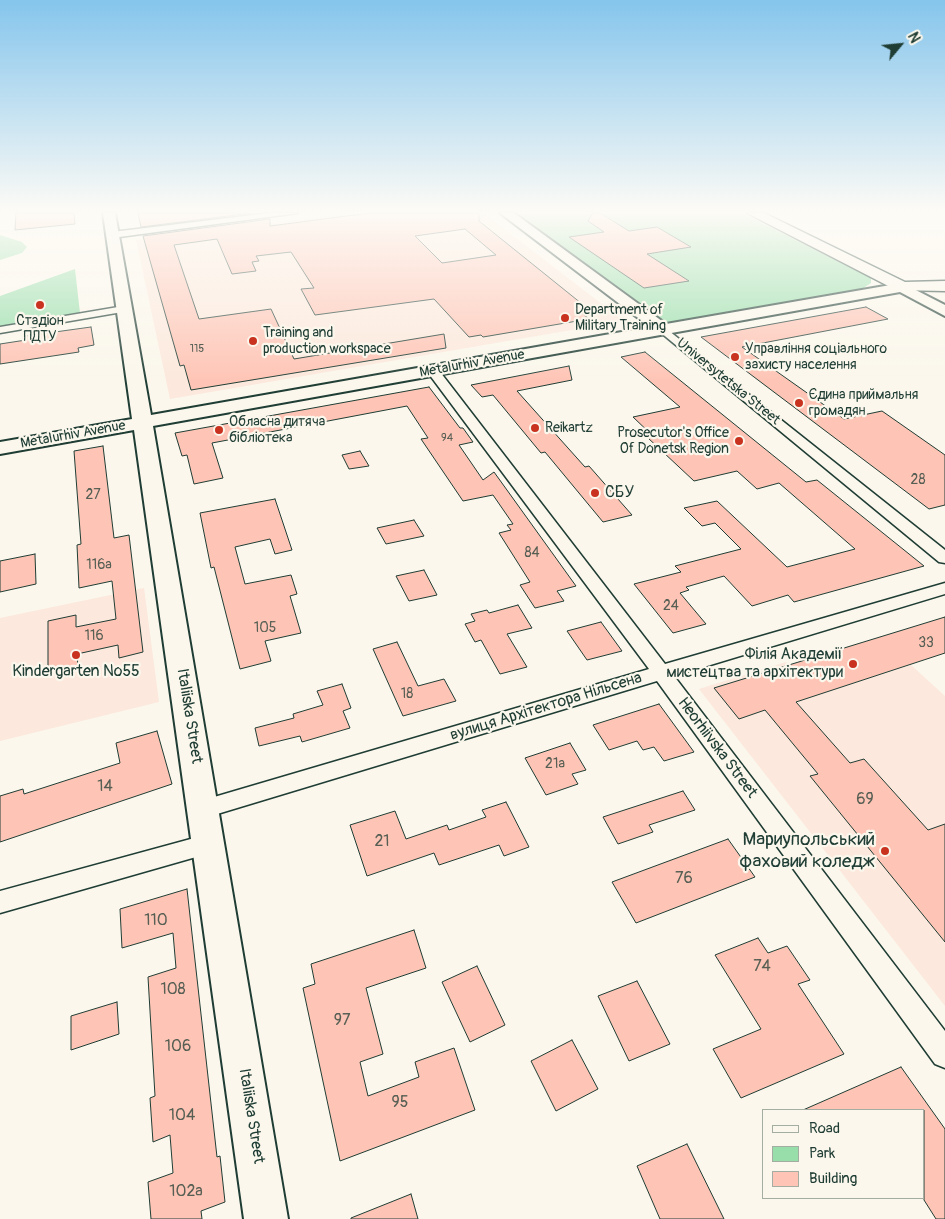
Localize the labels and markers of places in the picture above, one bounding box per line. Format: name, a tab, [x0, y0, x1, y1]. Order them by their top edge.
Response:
marker: Стадіон ПДТУ	[34, 299, 46, 311]
place label: Department of Military Training	[575, 302, 666, 334]
marker: Department of Military Training	[559, 312, 571, 324]
place label: Стадіон ПДТУ	[16, 313, 64, 346]
place label: Training and production workspace	[263, 325, 391, 358]
marker: Training and production workspace	[247, 335, 259, 347]
place label: Управління соціального захисту населення	[745, 341, 887, 374]
marker: Управління соціального захисту населення	[729, 351, 741, 363]
place label: Єдина приймальня громадян	[809, 387, 918, 420]
marker: Єдина приймальня громадян	[793, 397, 805, 409]
place label: Обласна дитяча бібліотека	[229, 414, 325, 447]
place label: Reikartz	[545, 420, 593, 436]
marker: Reikartz	[529, 422, 541, 434]
marker: Обласна дитяча бібліотека	[213, 424, 225, 436]
place label: Prosecutor's Office Of Donetsk Region	[617, 425, 729, 458]
marker: Prosecutor's Office Of Donetsk Region	[733, 435, 745, 447]
place label: СБУ	[605, 483, 634, 503]
marker: СБУ	[589, 487, 601, 499]
place label: Філія Академії мистецтва та архітектури	[666, 645, 843, 683]
marker: Kindergarten №55	[70, 649, 82, 661]
marker: Філія Академії мистецтва та архітектури	[847, 658, 859, 670]
place label: Kindergarten №55	[12, 662, 140, 682]
place label: Мариупольський фаховий коледж	[739, 829, 875, 873]
marker: Мариупольський фаховий коледж	[879, 845, 891, 857]

